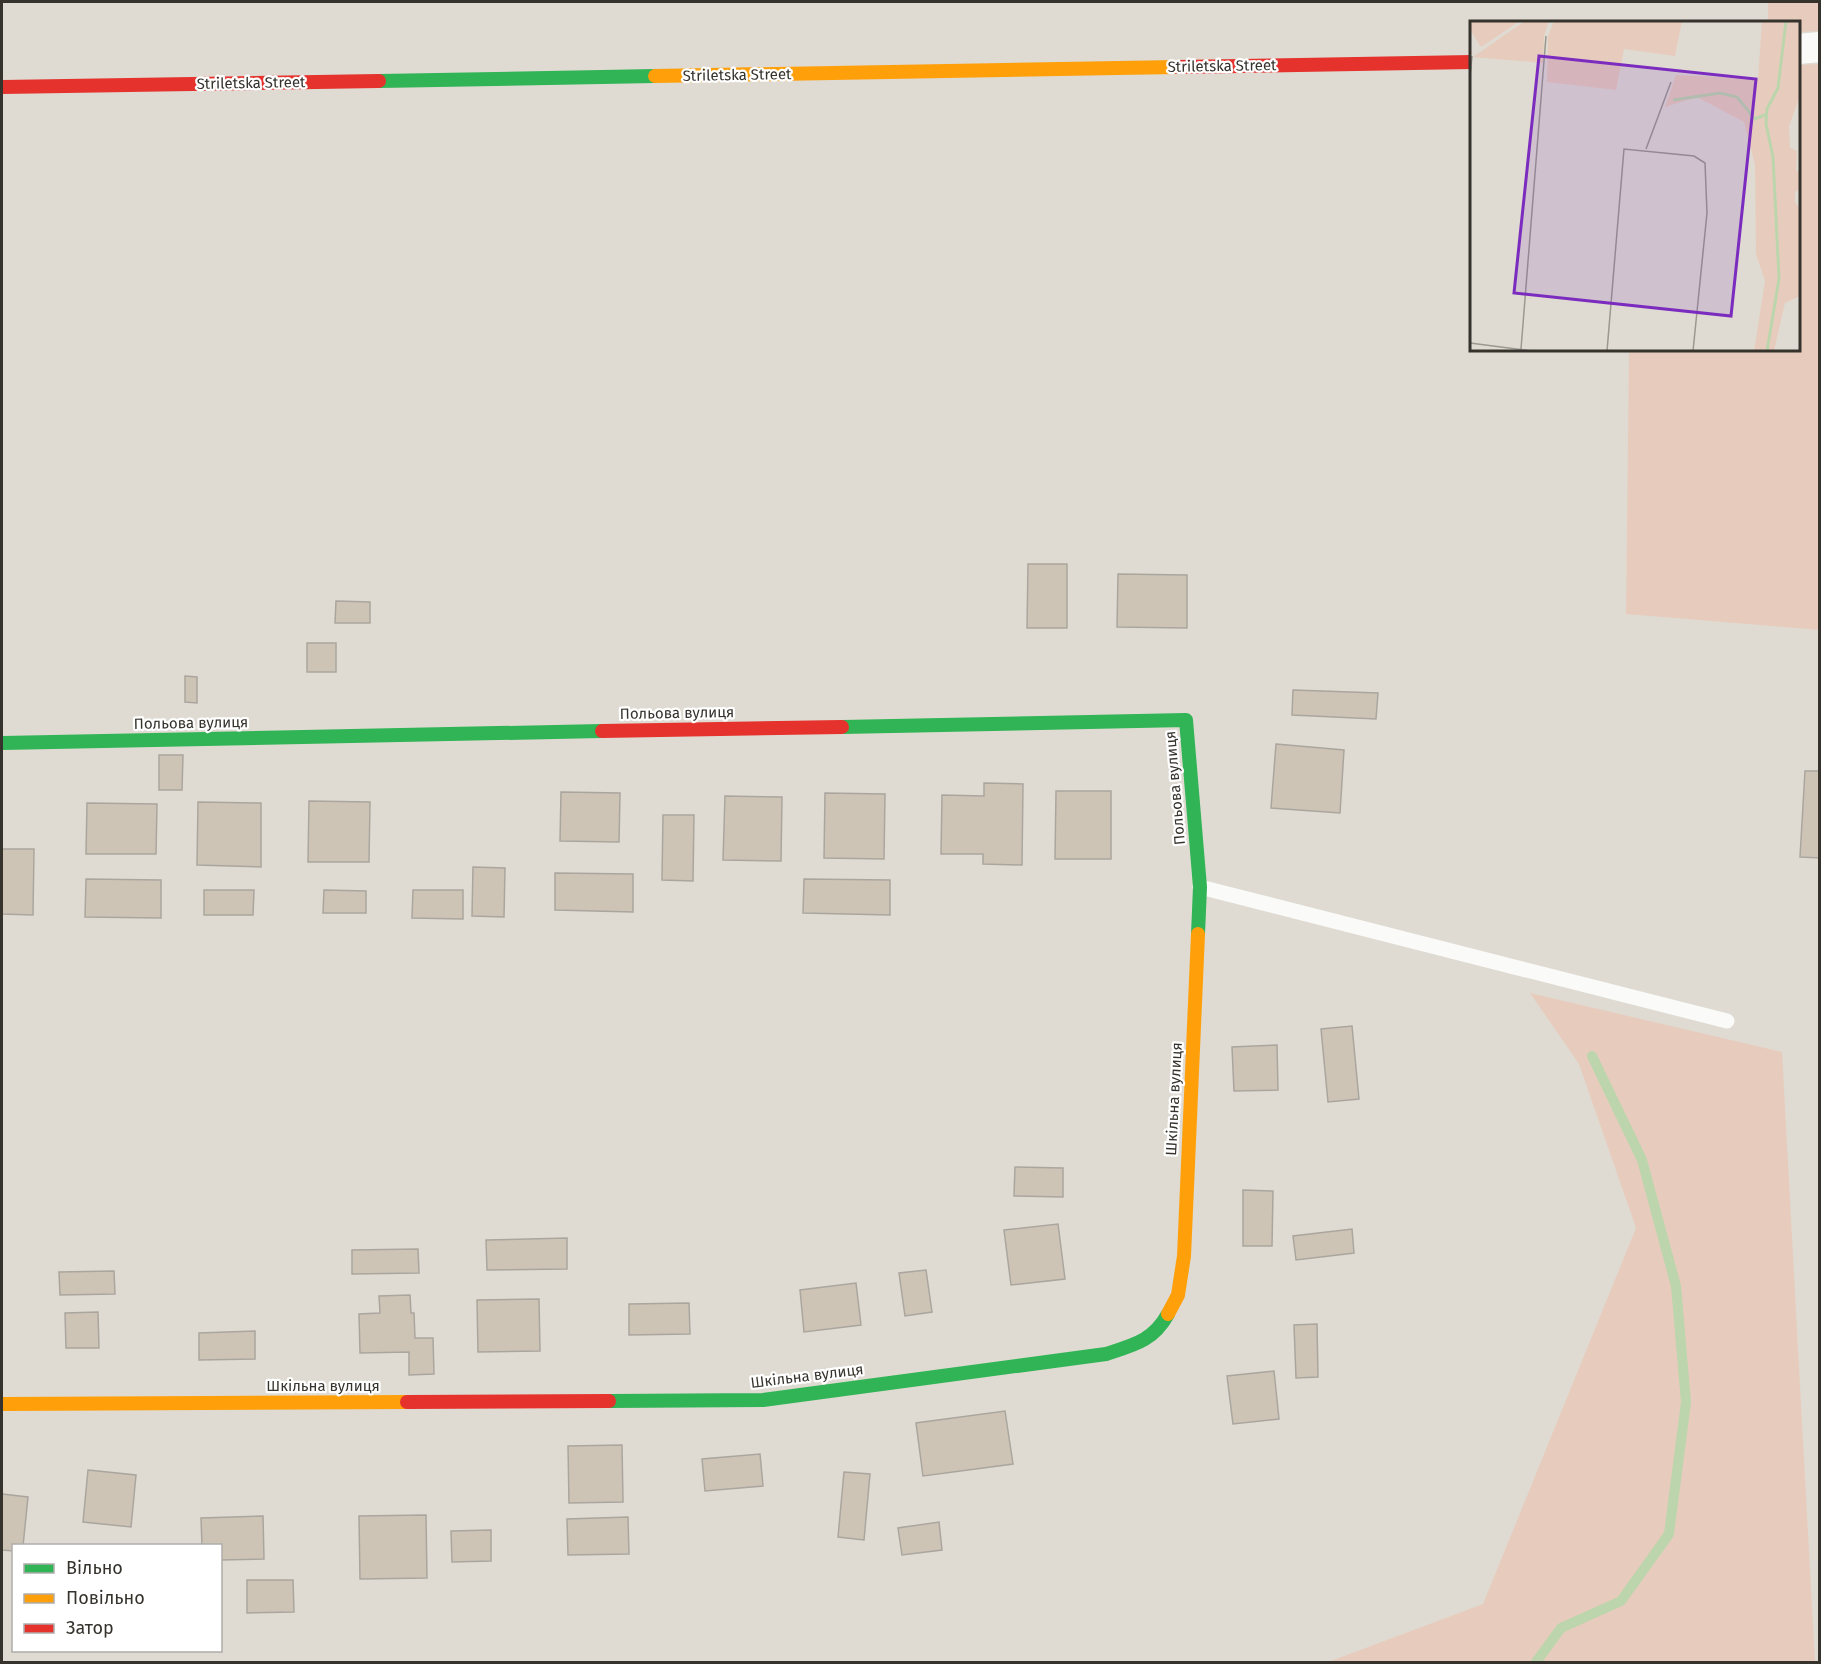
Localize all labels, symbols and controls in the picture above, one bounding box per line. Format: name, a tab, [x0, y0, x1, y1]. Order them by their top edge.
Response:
inset map	[1470, 21, 1800, 351]
street label: Striletska Street	[1167, 56, 1277, 76]
street label: Striletska Street	[682, 65, 792, 85]
street label: Striletska Street	[196, 73, 306, 93]
street label: Польова вулиця	[620, 703, 734, 723]
street label: Польова вулиця	[134, 713, 248, 733]
street label: Польова вулиця	[1161, 730, 1189, 846]
street label: Шкільна вулиця	[1162, 1042, 1186, 1156]
street label: Шкільна вулиця	[750, 1360, 864, 1392]
street label: Шкільна вулиця	[266, 1377, 380, 1395]
legend	[12, 1544, 222, 1652]
text: Вільно	[66, 1557, 123, 1579]
text: Повільно	[66, 1587, 145, 1609]
text: Затор	[66, 1617, 114, 1639]

